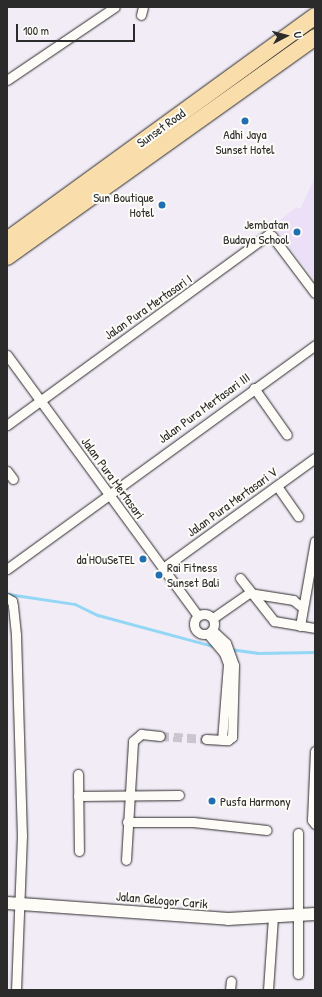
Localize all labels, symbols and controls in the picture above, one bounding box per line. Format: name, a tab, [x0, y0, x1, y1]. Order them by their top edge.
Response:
scale bar	[18, 16, 137, 42]
north arrow	[266, 16, 306, 56]
text: 100 m	[23, 22, 49, 39]
text: U	[291, 31, 305, 38]
street label: Sunset Road	[134, 105, 188, 151]
marker: Adhi Jaya Sunset Hotel	[240, 116, 250, 126]
place label: Adhi Jaya Sunset Hotel	[215, 127, 275, 158]
place label: Sun Boutique Hotel	[93, 190, 154, 221]
marker: Sun Boutique Hotel	[157, 200, 167, 210]
place label: Jembatan Budaya School	[223, 217, 289, 248]
marker: Jembatan Budaya School	[292, 227, 302, 237]
street label: Jalan Pura Mertasari I	[101, 271, 195, 343]
street label: Jalan Pura Mertasari III	[155, 370, 253, 446]
street label: Jalan Pura Mertasari	[78, 434, 148, 522]
street label: Jalan Pura Mertasari V	[184, 464, 280, 540]
place label: da'HOuSeTEL	[76, 551, 135, 567]
marker: da'HOuSeTEL	[138, 554, 148, 564]
place label: Rai Fitness Sunset Bali	[167, 560, 220, 591]
marker: Rai Fitness Sunset Bali	[154, 570, 164, 580]
place label: Pusfa Harmony	[220, 793, 291, 809]
marker: Pusfa Harmony	[207, 796, 217, 806]
street label: Jalan Gelogor Carik	[116, 888, 208, 912]

